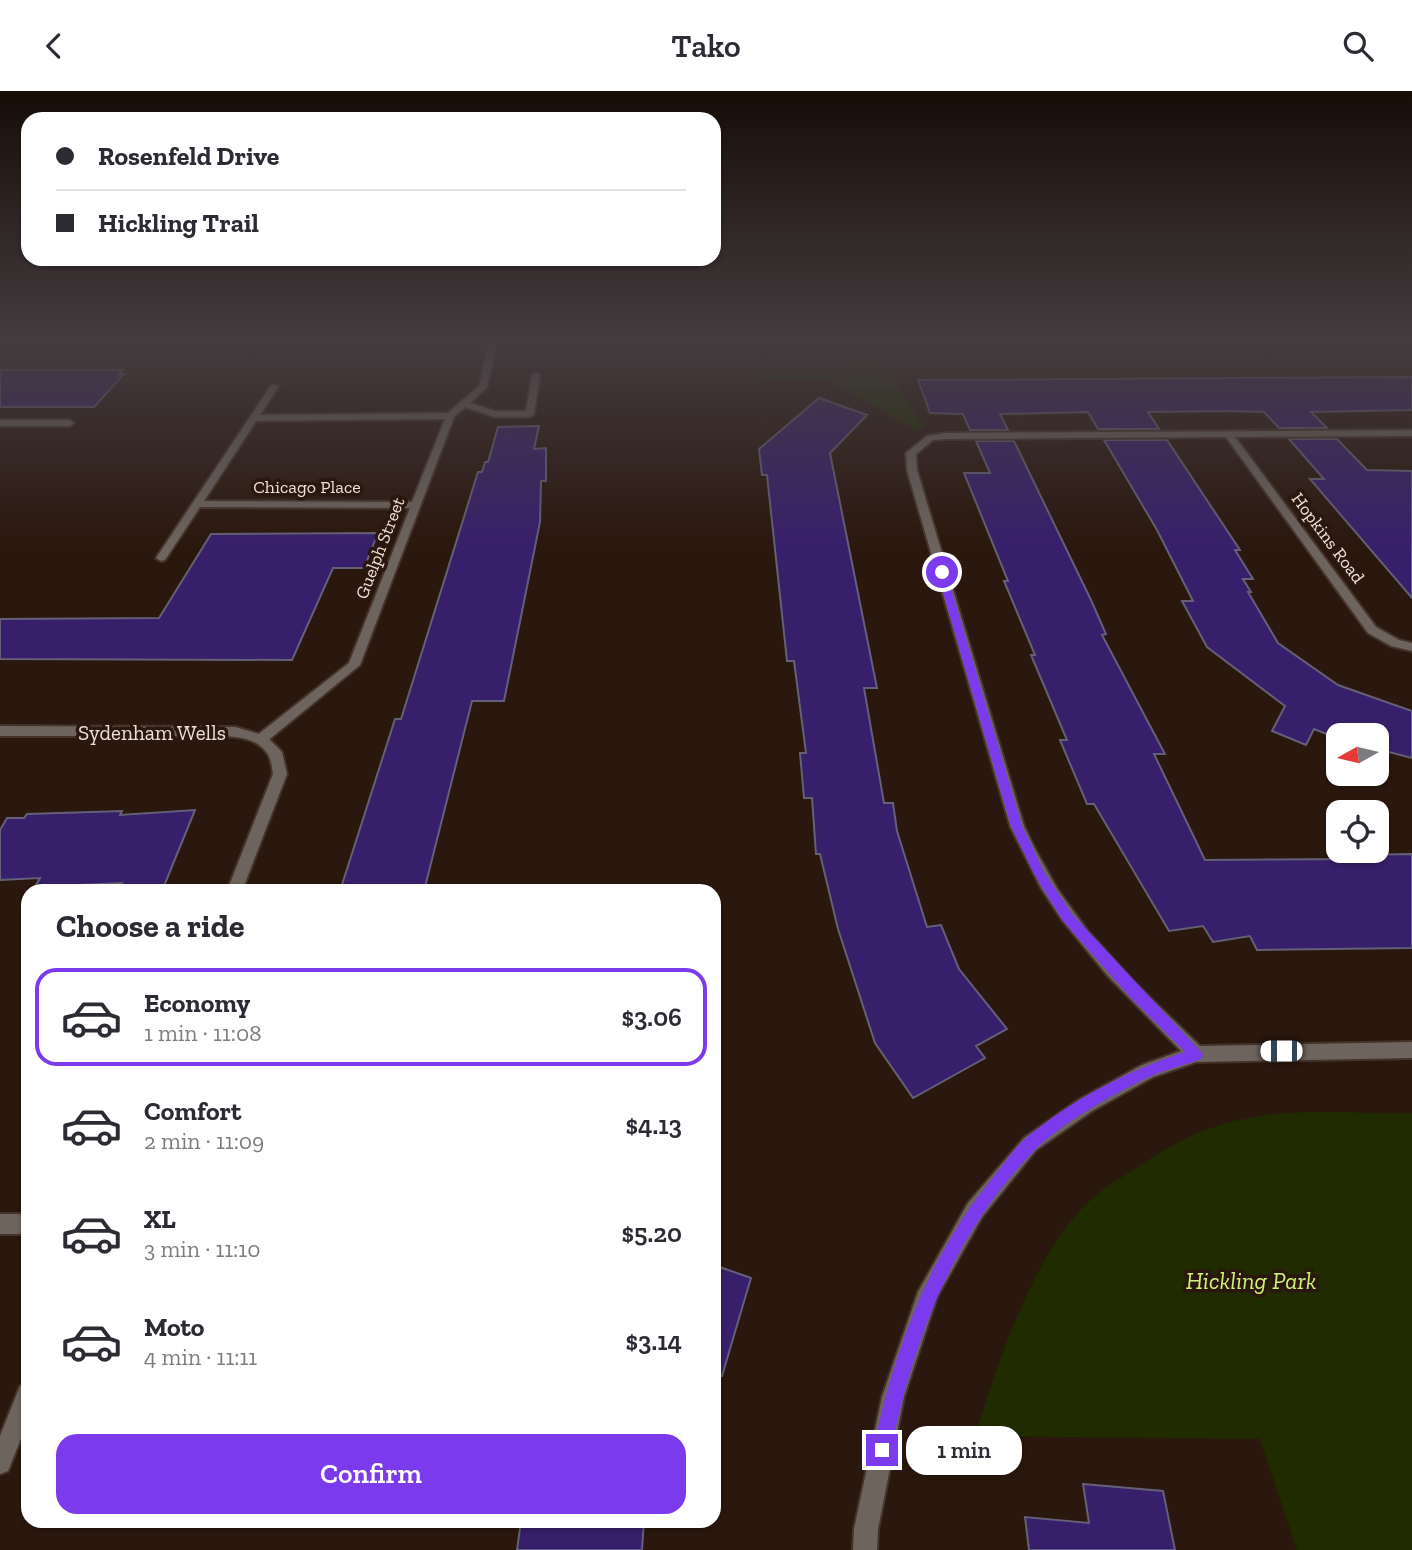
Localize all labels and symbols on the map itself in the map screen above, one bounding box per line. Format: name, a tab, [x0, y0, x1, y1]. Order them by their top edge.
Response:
street label: Chicago Place	[253, 476, 361, 498]
street label: Hopkins Road	[1287, 488, 1369, 588]
street label: Guelph Street	[351, 494, 410, 602]
route start	[926, 556, 958, 588]
street label: Sydenham Wells	[78, 720, 226, 745]
north arrow	[1326, 723, 1390, 786]
car	[1261, 1041, 1303, 1062]
park label: Hickling Park	[1186, 1266, 1317, 1295]
callout: 1 min	[906, 1425, 1022, 1475]
route end	[866, 1434, 898, 1466]

